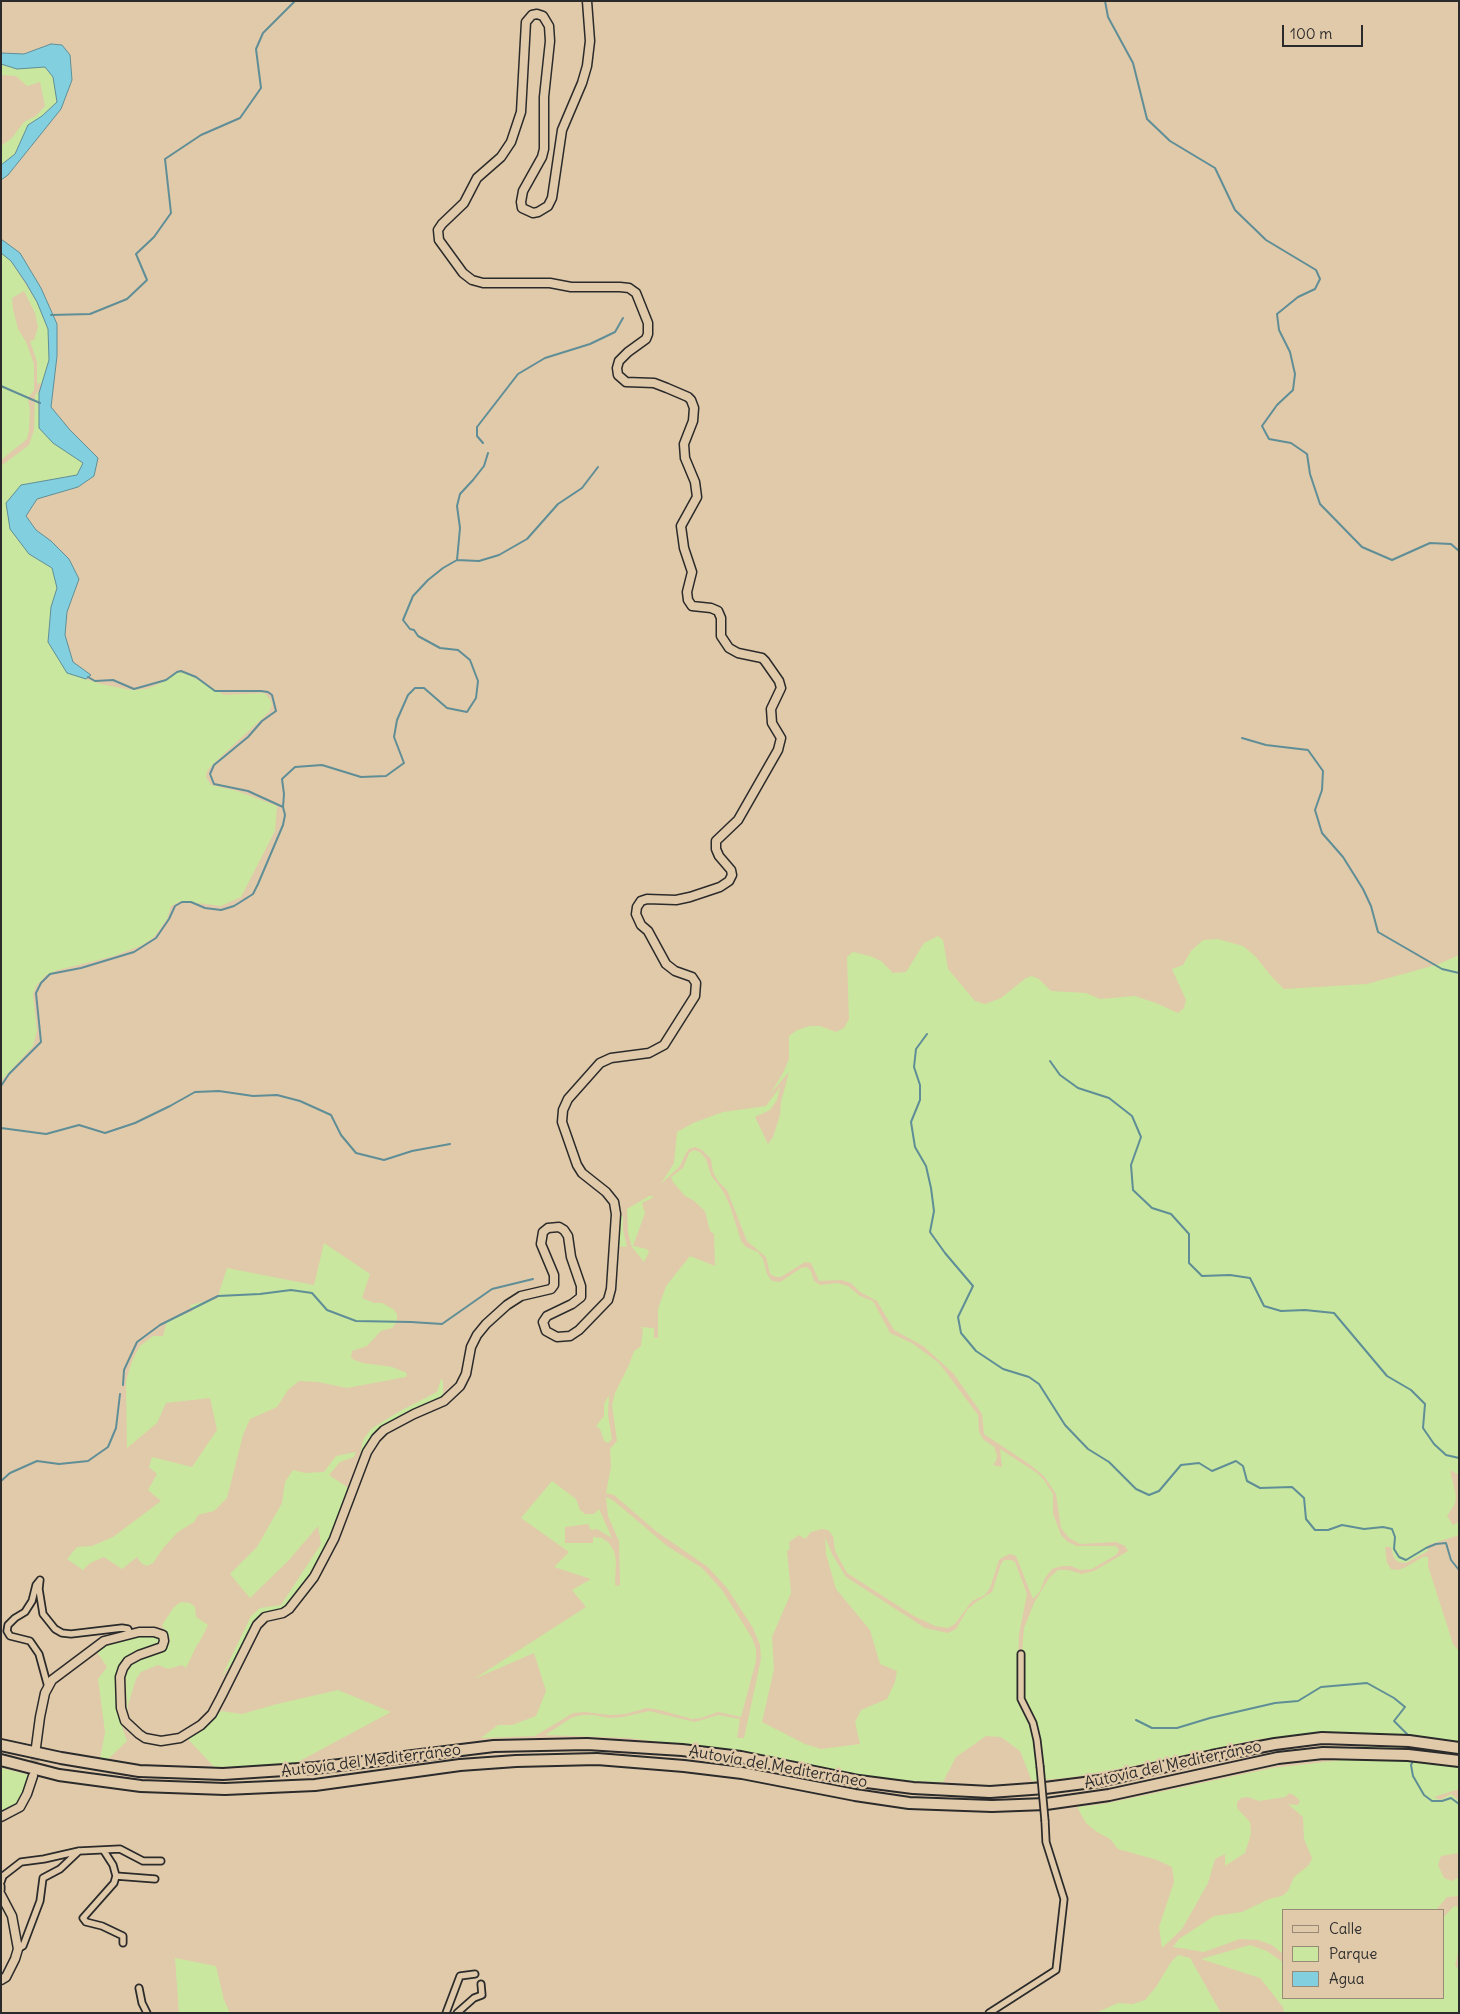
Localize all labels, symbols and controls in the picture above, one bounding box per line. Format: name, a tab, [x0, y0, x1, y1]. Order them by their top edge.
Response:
scale bar	[1285, 15, 1366, 47]
text: 100 m	[1290, 24, 1332, 43]
street label: Autovía del Mediterráneo	[1083, 1737, 1263, 1793]
street label: Autovía del Mediterráneo	[280, 1740, 462, 1782]
street label: Autovía del Mediterráneo	[687, 1742, 869, 1792]
legend	[1282, 1909, 1445, 1999]
text: Calle	[1329, 1919, 1362, 1938]
text: Parque	[1329, 1944, 1377, 1963]
text: Agua	[1329, 1969, 1364, 1988]

